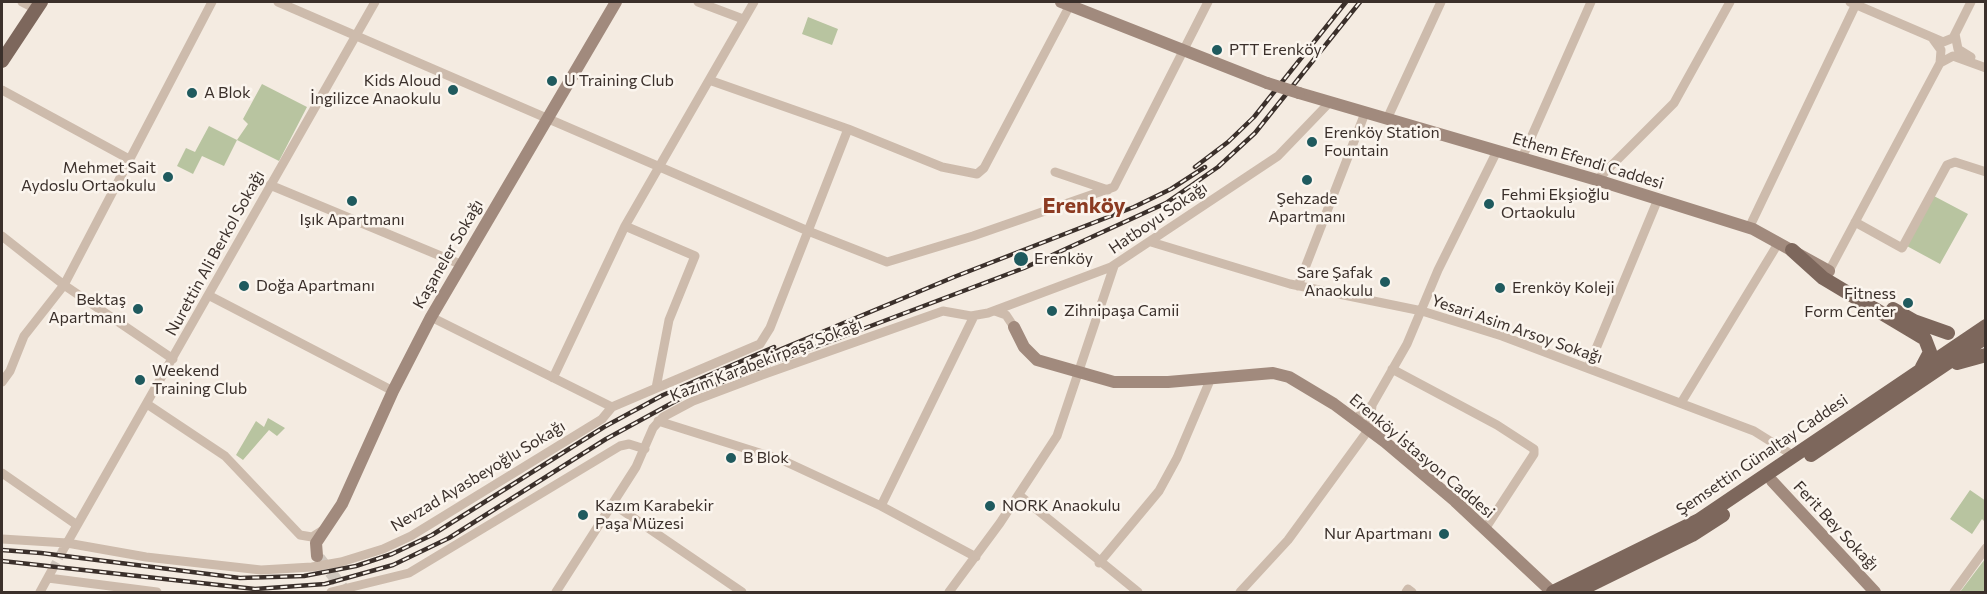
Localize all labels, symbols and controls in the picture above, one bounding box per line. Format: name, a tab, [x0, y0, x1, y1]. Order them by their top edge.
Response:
place label: PTT Erenköy	[1229, 40, 1322, 60]
marker: PTT Erenköy	[1210, 43, 1224, 57]
place label: Kids Aloud İngilizce Anaokulu	[310, 71, 441, 109]
place label: U Training Club	[564, 71, 674, 91]
marker: U Training Club	[545, 74, 559, 88]
place label: A Blok	[204, 83, 251, 103]
marker: Kids Aloud İngilizce Anaokulu	[446, 83, 460, 97]
marker: A Blok	[185, 86, 199, 100]
place label: Erenköy Station Fountain	[1324, 123, 1440, 161]
street label: Ethem Efendi Caddesi	[1510, 129, 1666, 193]
marker: Erenköy Station Fountain	[1305, 135, 1319, 149]
place label: Mehmet Sait Aydoslu Ortaokulu	[21, 158, 156, 196]
street label: Nurettin Ali Berkol Sokağı	[161, 167, 269, 339]
marker: Mehmet Sait Aydoslu Ortaokulu	[161, 170, 175, 184]
marker: Şehzade Apartmanı	[1300, 173, 1314, 187]
street label: Hatboyu Sokağı	[1105, 178, 1211, 258]
place label: Fehmi Ekşioğlu Ortaokulu	[1501, 185, 1609, 223]
place label: Şehzade Apartmanı	[1268, 189, 1346, 227]
district label: Erenköy	[1042, 193, 1126, 219]
marker: Işık Apartmanı	[345, 194, 359, 208]
street label: Kaşaneler Sokağı	[409, 196, 487, 312]
marker: Fehmi Ekşioğlu Ortaokulu	[1482, 197, 1496, 211]
place label: Işık Apartmanı	[299, 210, 405, 230]
place label: Erenköy	[1034, 249, 1093, 269]
marker: Erenköy	[1012, 250, 1030, 268]
place label: Sare Şafak Anaokulu	[1297, 263, 1373, 301]
marker: Sare Şafak Anaokulu	[1378, 275, 1392, 289]
place label: Doğa Apartmanı	[256, 276, 375, 296]
place label: Erenköy Koleji	[1512, 278, 1615, 298]
marker: Doğa Apartmanı	[237, 279, 251, 293]
marker: Erenköy Koleji	[1493, 281, 1507, 295]
place label: Fitness Form Center	[1804, 284, 1896, 322]
place label: Bektaş Apartmanı	[49, 290, 126, 328]
street label: Yesari Asim Arsoy Sokağı	[1429, 291, 1605, 367]
marker: Fitness Form Center	[1901, 296, 1915, 310]
place label: Zihnipaşa Camii	[1064, 301, 1179, 321]
marker: Bektaş Apartmanı	[131, 302, 145, 316]
marker: Zihnipaşa Camii	[1045, 304, 1059, 318]
street label: Kazım Karabekirpaşa Sokağı	[667, 314, 865, 406]
place label: Weekend Training Club	[152, 361, 247, 399]
marker: Weekend Training Club	[133, 373, 147, 387]
street label: Erenköy İstasyon Caddesi	[1346, 390, 1498, 522]
street label: Şemsettin Günaltay Caddesi	[1673, 390, 1851, 520]
street label: Nevzad Ayasbeyoğlu Sokağı	[387, 416, 569, 536]
place label: B Blok	[743, 448, 789, 468]
marker: B Blok	[724, 451, 738, 465]
street label: Ferit Bey Sokağı	[1789, 477, 1883, 575]
place label: Kazım Karabekir Paşa Müzesi	[595, 496, 714, 534]
place label: NORK Anaokulu	[1002, 496, 1120, 516]
marker: NORK Anaokulu	[983, 499, 997, 513]
marker: Kazım Karabekir Paşa Müzesi	[576, 508, 590, 522]
place label: Nur Apartmanı	[1324, 524, 1432, 544]
marker: Nur Apartmanı	[1437, 527, 1451, 541]

